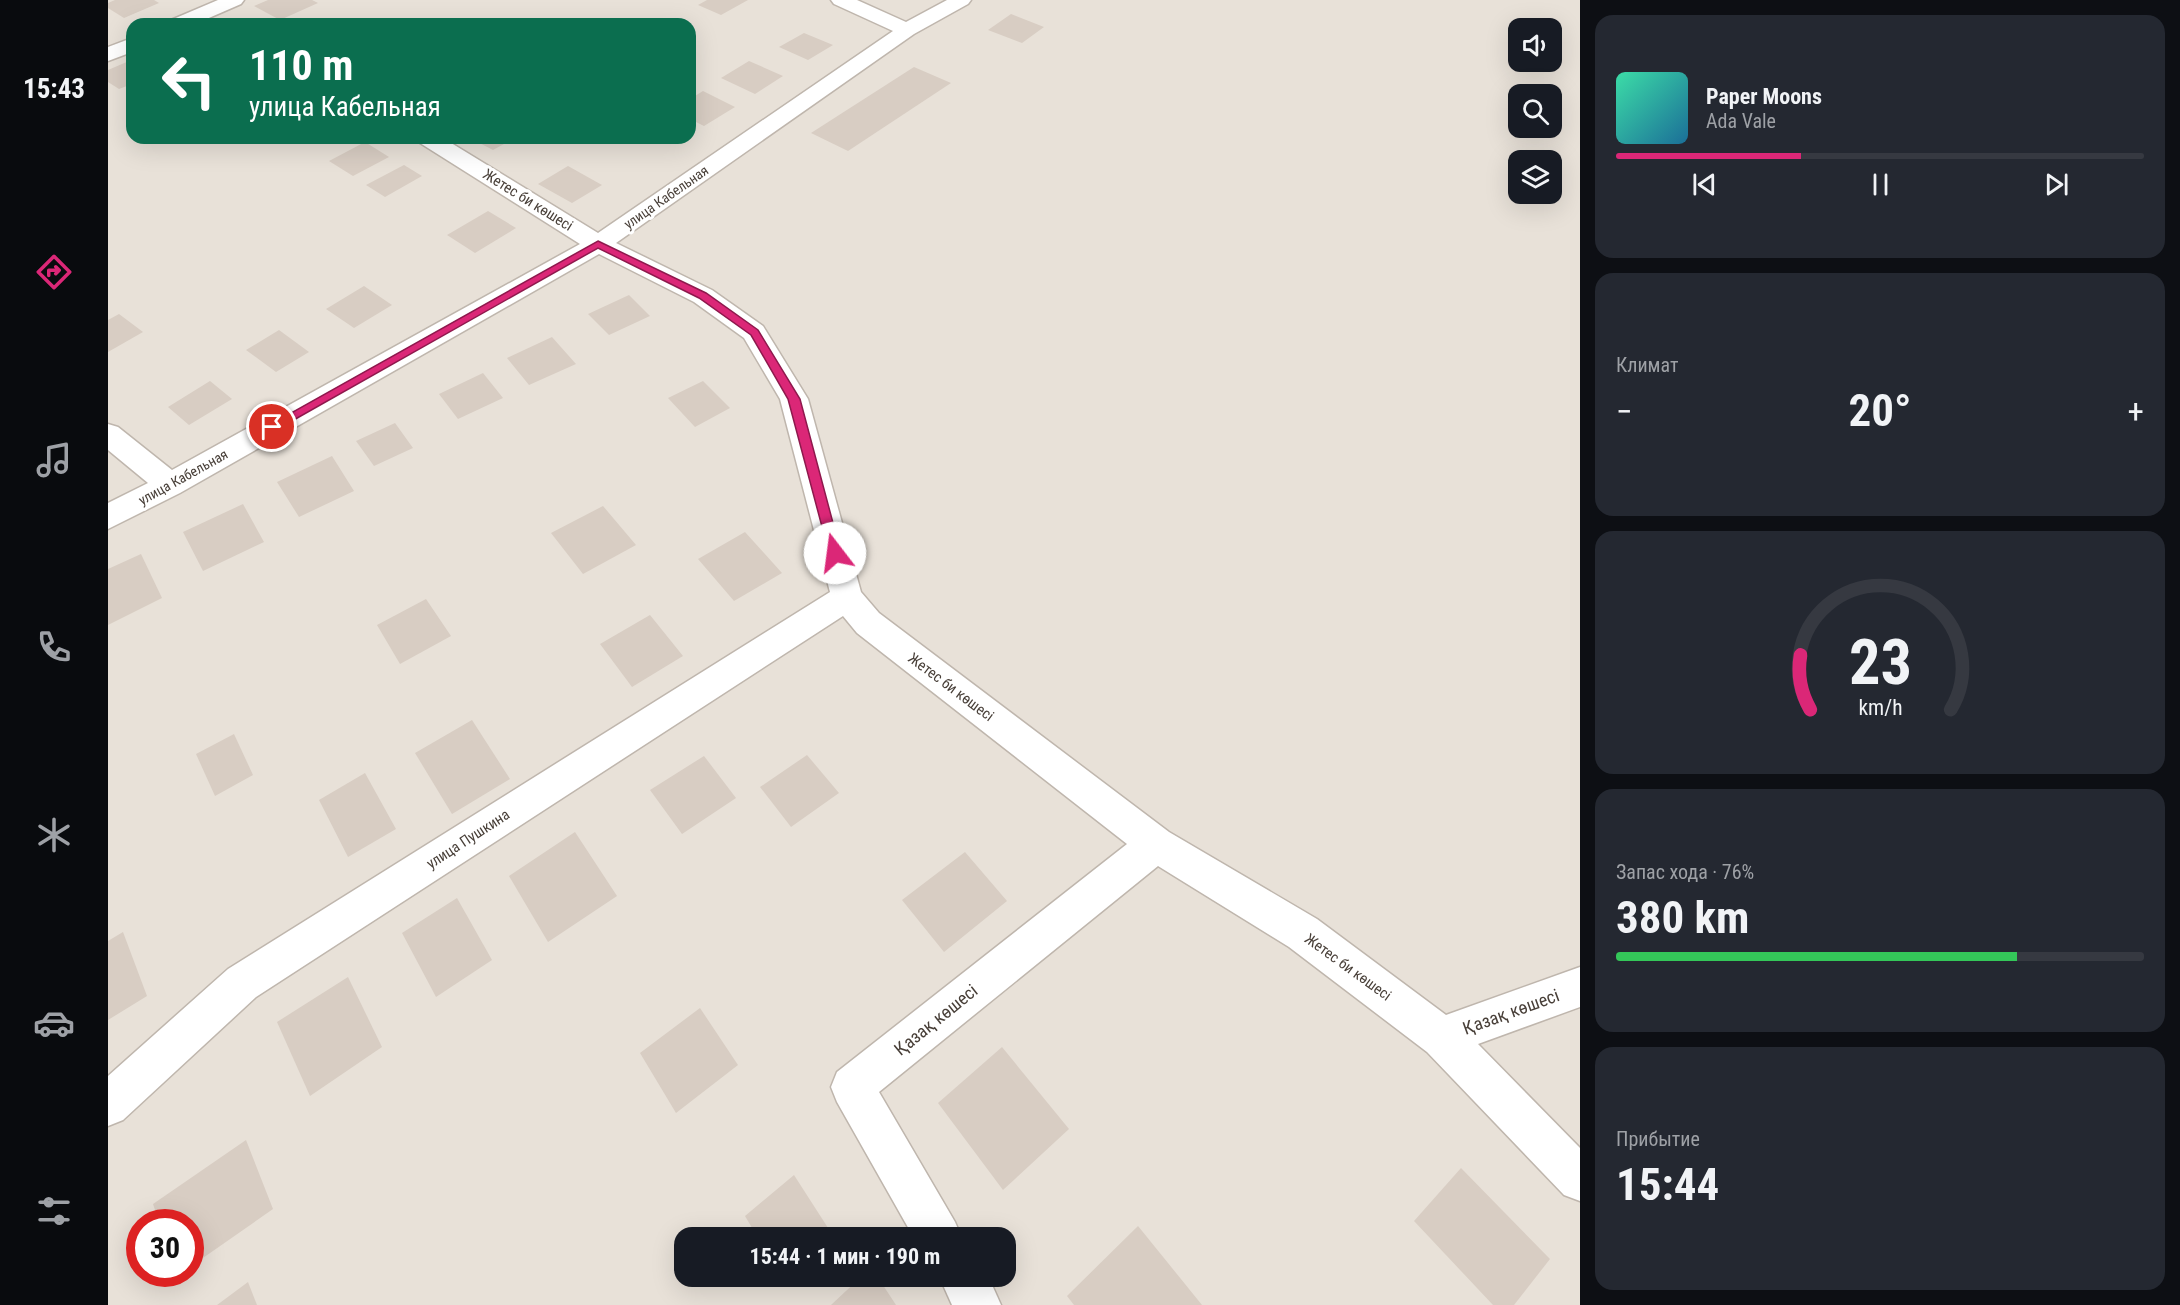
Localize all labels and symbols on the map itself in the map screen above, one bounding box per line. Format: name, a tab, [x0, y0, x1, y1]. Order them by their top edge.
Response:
street label: улица Кабельная	[621, 162, 711, 232]
street label: Жетес би көшесі	[480, 165, 576, 235]
pin	[246, 401, 297, 452]
street label: улица Кабельная	[136, 446, 230, 508]
position arrow	[803, 521, 867, 585]
street label: Жетес би көшесі	[905, 649, 997, 725]
street label: улица Пушкина	[423, 805, 513, 873]
street label: Жетес би көшесі	[1301, 930, 1395, 1004]
street label: Қазақ көшесі	[890, 980, 982, 1060]
street label: Қазақ көшесі	[1460, 984, 1562, 1039]
speed limit sign: 30	[126, 1209, 204, 1287]

